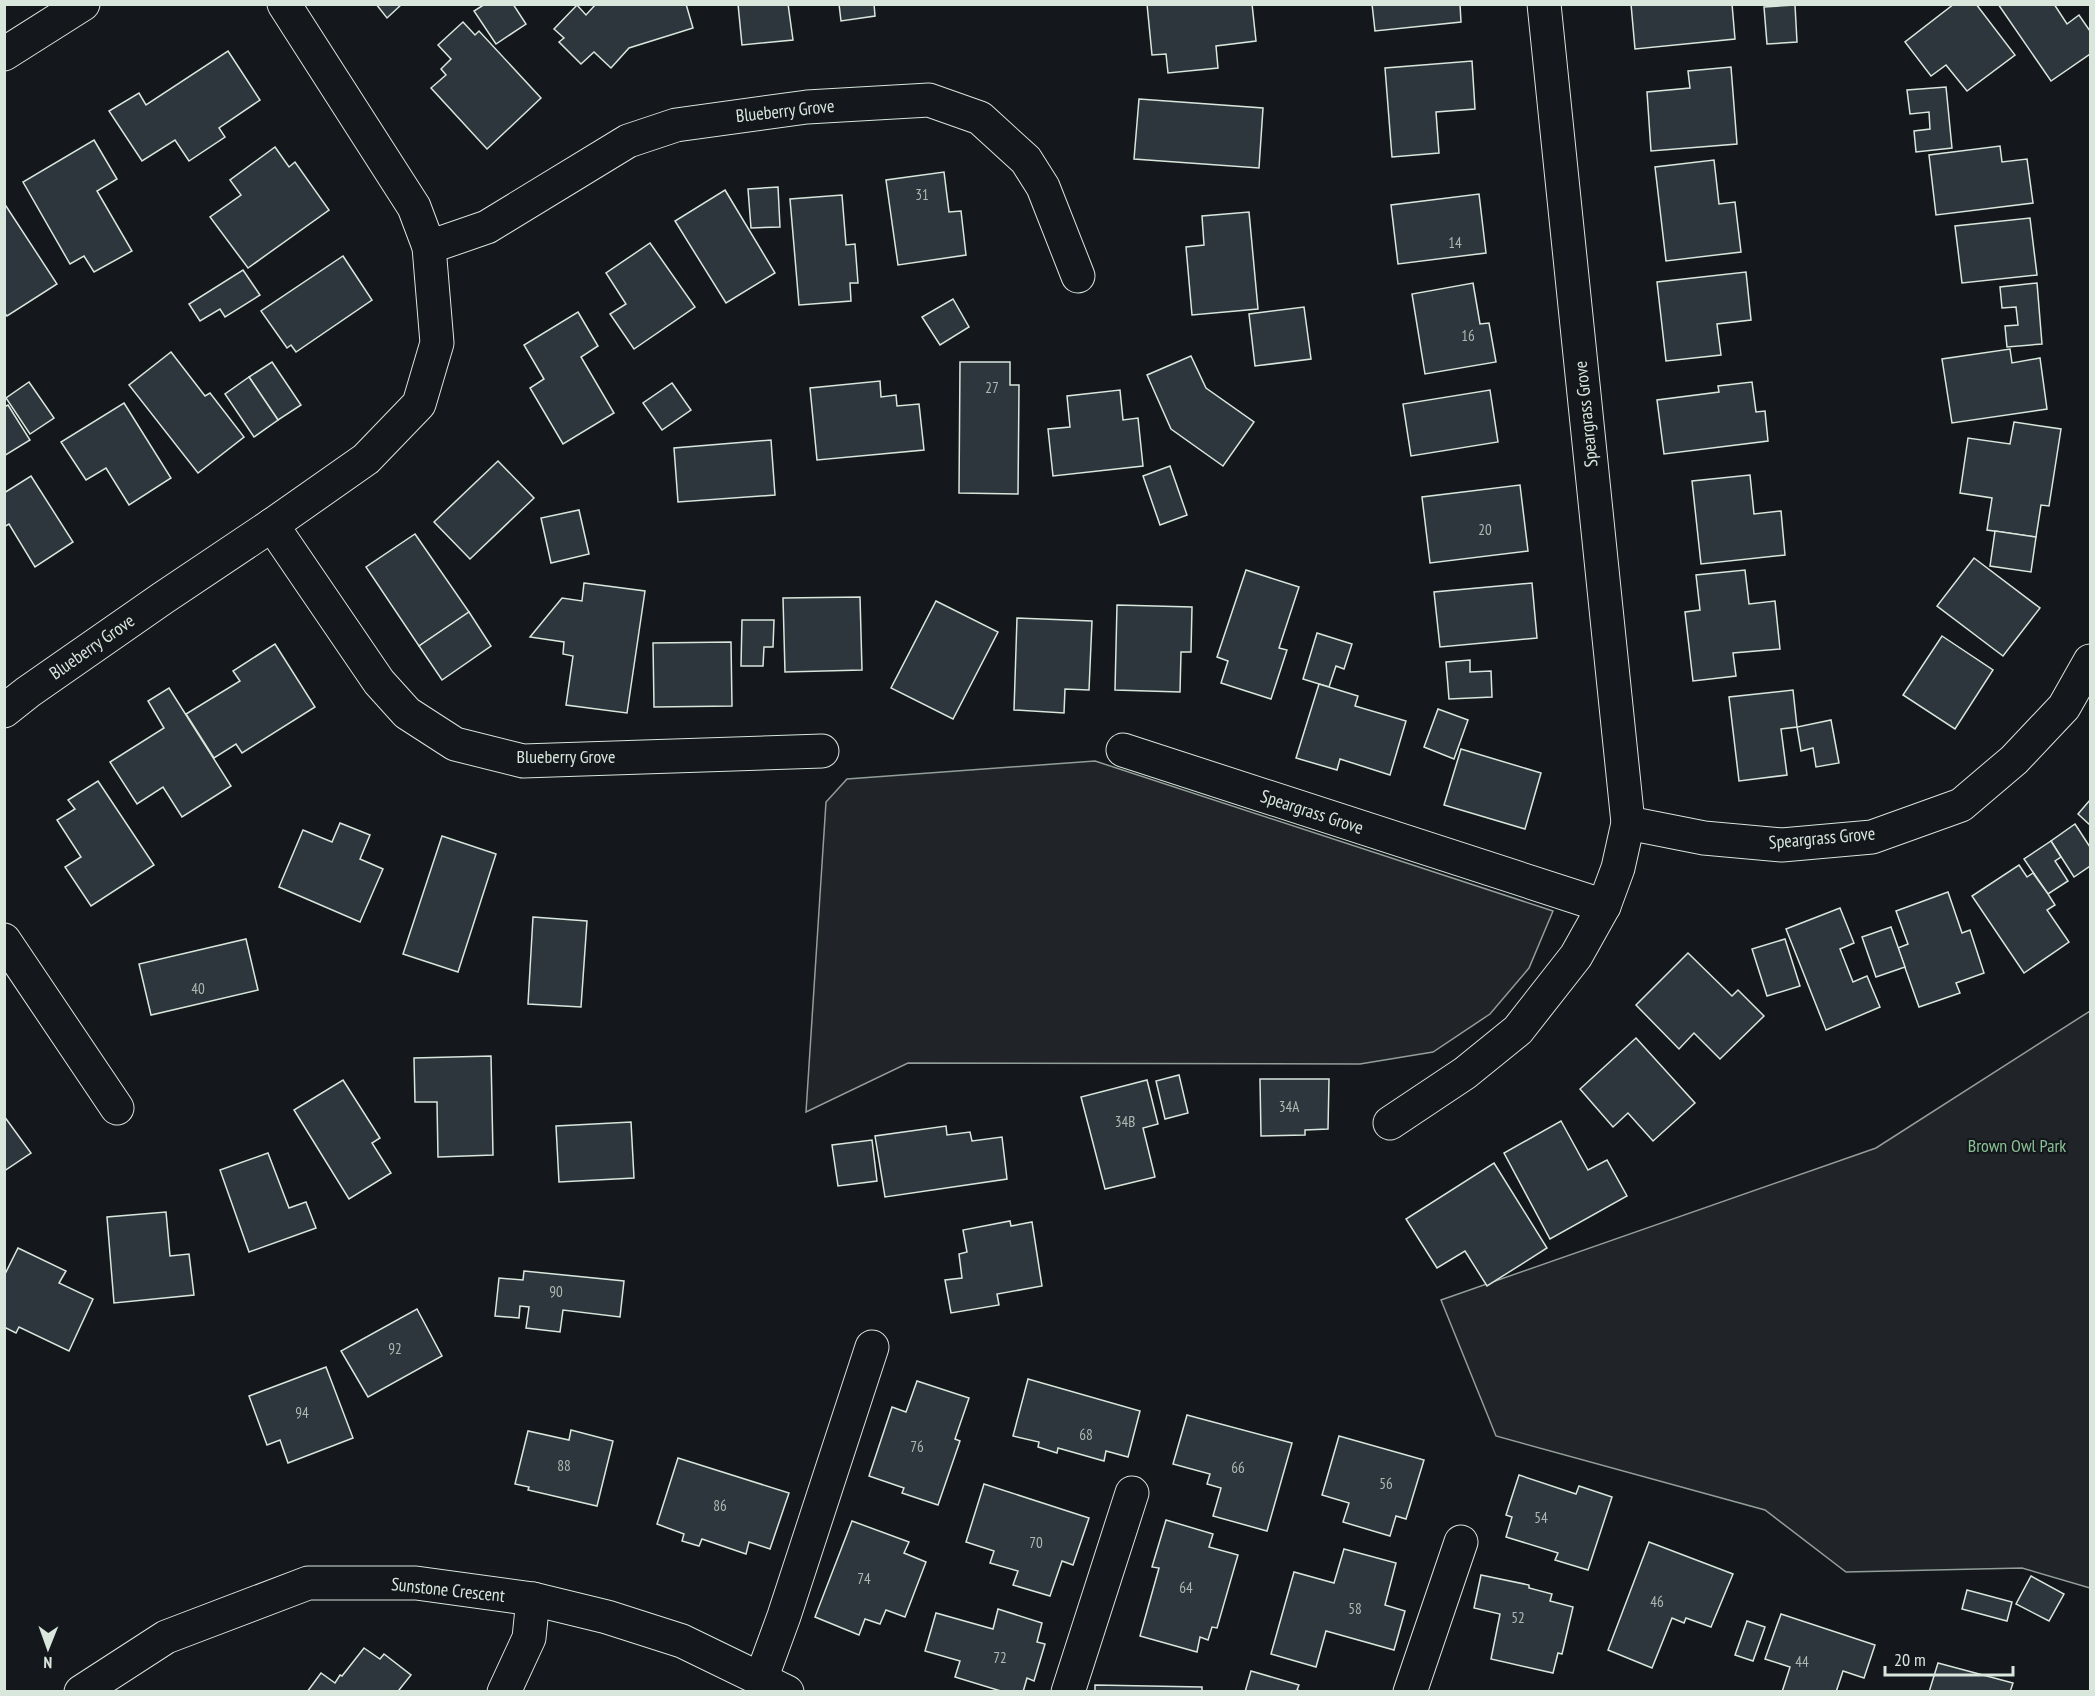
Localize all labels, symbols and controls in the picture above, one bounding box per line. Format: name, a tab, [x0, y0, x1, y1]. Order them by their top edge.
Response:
street label: Blueberry Grove	[735, 94, 835, 127]
house number: 31	[915, 185, 929, 204]
house number: 14	[1448, 233, 1462, 252]
house number: 16	[1461, 326, 1475, 345]
street label: Speargrass Grove	[1568, 360, 1603, 468]
house number: 27	[985, 378, 999, 397]
house number: 20	[1478, 520, 1492, 539]
street label: Blueberry Grove	[45, 609, 139, 684]
street label: Blueberry Grove	[517, 745, 615, 768]
street label: Speargrass Grove	[1258, 784, 1366, 839]
street label: Speargrass Grove	[1768, 821, 1876, 854]
house number: 40	[191, 979, 205, 998]
house number: 34A	[1279, 1097, 1300, 1116]
house number: 34B	[1115, 1112, 1135, 1131]
park label: Brown Owl Park	[1968, 1134, 2066, 1157]
house number: 90	[549, 1282, 563, 1301]
house number: 92	[388, 1339, 402, 1358]
house number: 94	[295, 1403, 309, 1422]
house number: 68	[1079, 1425, 1093, 1444]
house number: 76	[910, 1437, 924, 1456]
house number: 88	[557, 1456, 571, 1475]
house number: 66	[1231, 1458, 1245, 1477]
house number: 56	[1379, 1474, 1393, 1493]
house number: 86	[713, 1496, 727, 1515]
house number: 54	[1534, 1508, 1548, 1527]
house number: 70	[1029, 1533, 1043, 1552]
house number: 74	[857, 1569, 871, 1588]
street label: Sunstone Crescent	[390, 1572, 506, 1607]
house number: 64	[1179, 1578, 1193, 1597]
house number: 46	[1650, 1592, 1664, 1611]
house number: 58	[1348, 1599, 1362, 1618]
house number: 52	[1511, 1608, 1525, 1627]
north arrow	[18, 1618, 78, 1678]
scale bar	[1885, 1639, 2012, 1677]
house number: 72	[993, 1648, 1007, 1667]
text: 20 m	[1894, 1648, 1926, 1671]
house number: 44	[1795, 1652, 1809, 1671]
text: N	[43, 1653, 52, 1673]

